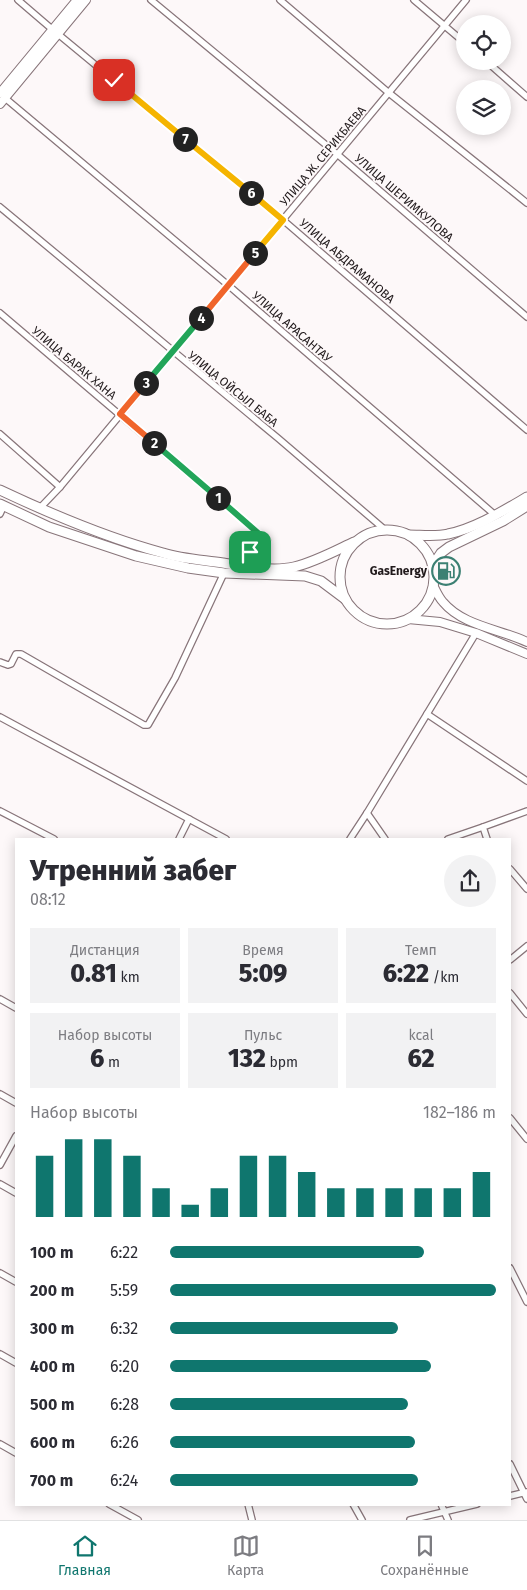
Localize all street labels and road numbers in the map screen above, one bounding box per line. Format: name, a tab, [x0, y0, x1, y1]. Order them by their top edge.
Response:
street label: УЛИЦА Ж. СЕРИКБАЕВА	[277, 103, 369, 209]
street label: УЛИЦА ШЕРИМКУЛОВА	[352, 151, 456, 245]
street label: УЛИЦА АБДРАМАНОВА	[297, 216, 398, 306]
street label: УЛИЦА АРАСАНТАУ	[249, 289, 335, 366]
street label: УЛИЦА БАРАК ХАНА	[29, 324, 119, 402]
street label: УЛИЦА ОЙСЫЛ БАБА	[185, 348, 282, 430]

